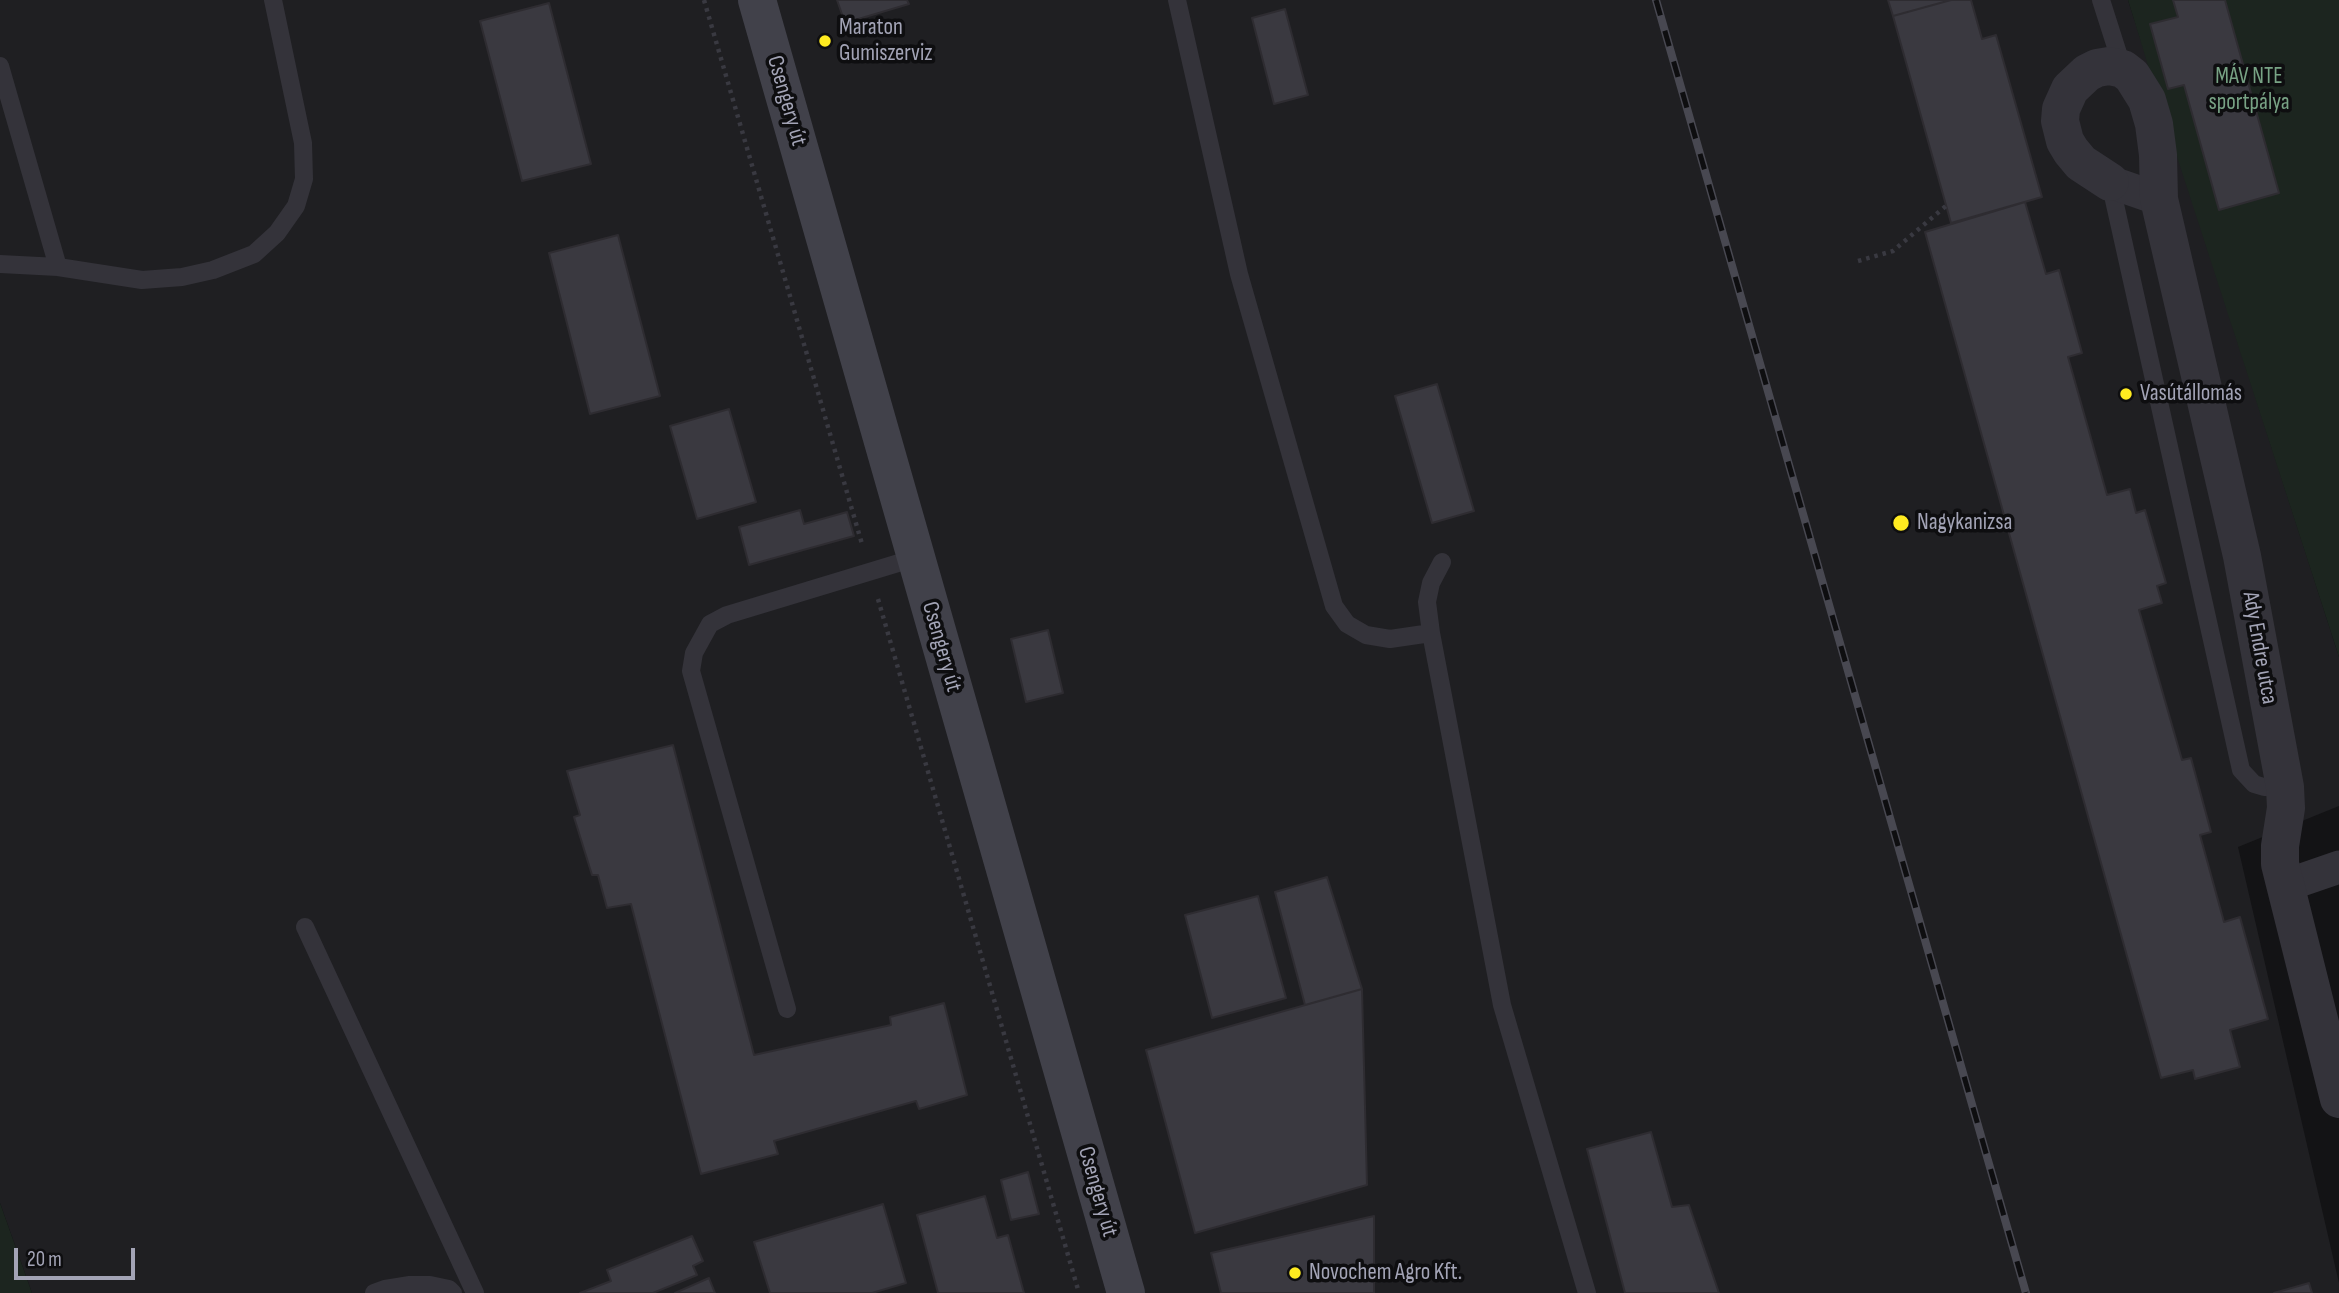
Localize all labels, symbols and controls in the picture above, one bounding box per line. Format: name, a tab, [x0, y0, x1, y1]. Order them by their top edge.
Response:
place label: Maraton Gumiszerviz	[839, 14, 933, 68]
marker: Maraton Gumiszerviz	[817, 33, 833, 49]
street label: Csengery út	[760, 53, 812, 149]
park label: MÁV NTE sportpálya	[2208, 63, 2290, 117]
place label: Vasútállomás	[2140, 380, 2242, 408]
marker: Vasútállomás	[2118, 386, 2134, 402]
place label: Nagykanizsa	[1917, 509, 2012, 537]
marker: Nagykanizsa	[1891, 513, 1911, 533]
street label: Ady Endre utca	[2236, 590, 2282, 706]
street label: Csengery út	[915, 599, 967, 695]
street label: Csengery út	[1071, 1144, 1123, 1240]
scale bar	[18, 1234, 138, 1278]
text: 20 m	[27, 1247, 62, 1272]
place label: Novochem Agro Kft.	[1309, 1259, 1462, 1287]
marker: Novochem Agro Kft.	[1287, 1265, 1303, 1281]

